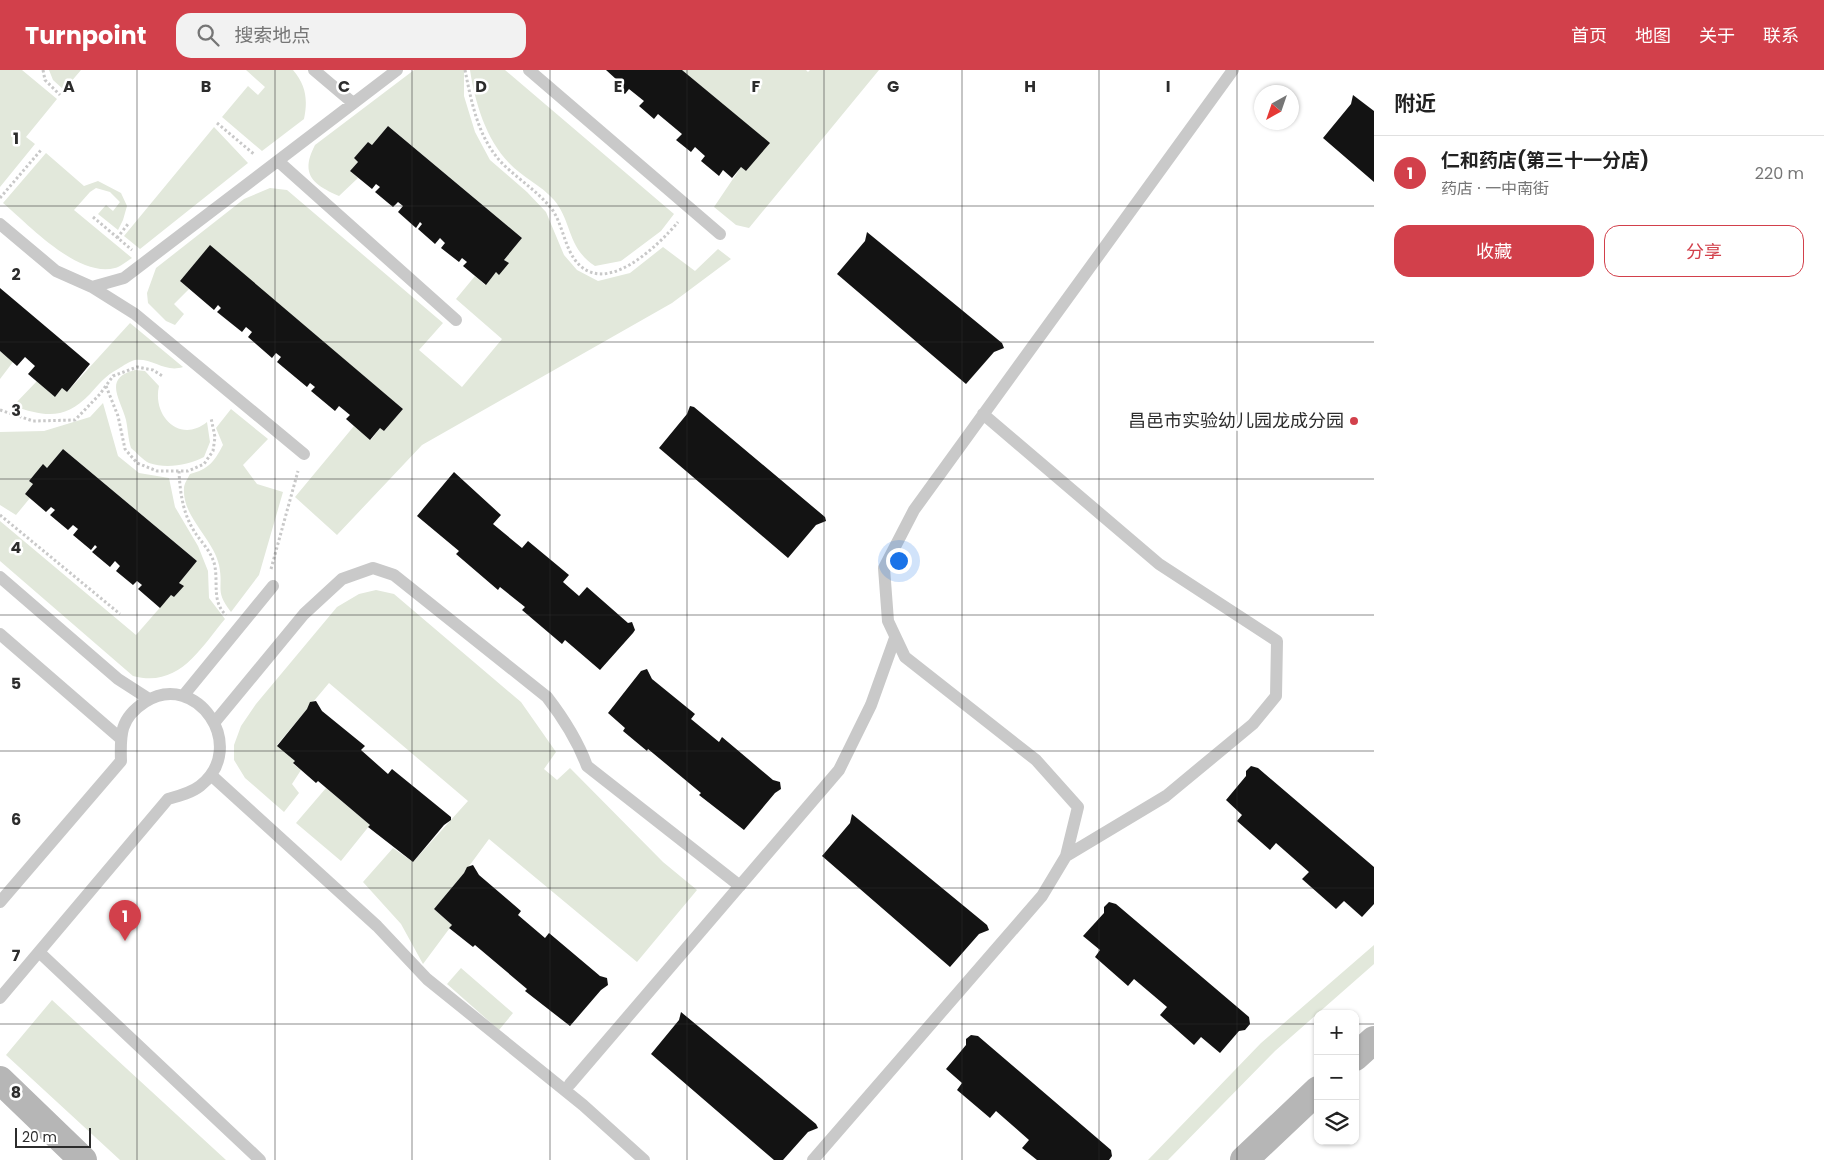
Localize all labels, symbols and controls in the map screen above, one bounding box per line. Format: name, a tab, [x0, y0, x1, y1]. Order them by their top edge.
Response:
search box	[176, 13, 526, 58]
text: Turnpoint	[25, 19, 146, 52]
icon: search	[194, 21, 222, 49]
text: 搜索地点	[234, 22, 310, 49]
text: 首页	[1571, 23, 1607, 48]
text: 地图	[1635, 23, 1671, 48]
text: 关于	[1699, 23, 1735, 48]
text: 联系	[1763, 23, 1799, 48]
text: A	[63, 75, 75, 98]
text: B	[201, 75, 211, 98]
text: C	[338, 75, 350, 98]
text: D	[475, 75, 487, 98]
text: E	[614, 75, 622, 98]
text: F	[752, 75, 761, 98]
text: G	[887, 75, 899, 98]
text: H	[1024, 75, 1036, 98]
text: I	[1166, 75, 1170, 98]
north arrow	[1254, 85, 1299, 130]
text: 附近	[1394, 89, 1436, 118]
text: 1	[13, 127, 19, 150]
text: 仁和药店(第三十一分店)	[1441, 147, 1649, 174]
text: 1	[1407, 162, 1413, 185]
text: 220 m	[1755, 162, 1804, 185]
text: 药店 · 一中南街	[1441, 177, 1549, 200]
button: 收藏	[1394, 225, 1594, 277]
button: 分享	[1604, 225, 1804, 277]
text: 2	[11, 263, 21, 286]
text: 3	[11, 399, 21, 422]
place label: 昌邑市实验幼儿园龙成分园	[1128, 408, 1344, 433]
marker: 昌邑市实验幼儿园龙成分园	[1348, 415, 1360, 427]
text: 4	[11, 536, 22, 559]
your location	[886, 548, 912, 574]
text: 5	[11, 672, 21, 695]
text: 6	[11, 808, 21, 831]
pin: 1	[109, 900, 141, 941]
text: 7	[12, 944, 21, 967]
map controls	[1314, 1010, 1359, 1145]
button: +	[1314, 1010, 1359, 1055]
button: −	[1314, 1055, 1359, 1100]
text: 8	[11, 1081, 21, 1104]
button: layers	[1314, 1100, 1359, 1145]
scale bar	[15, 1125, 91, 1148]
text: 20 m	[22, 1127, 57, 1147]

